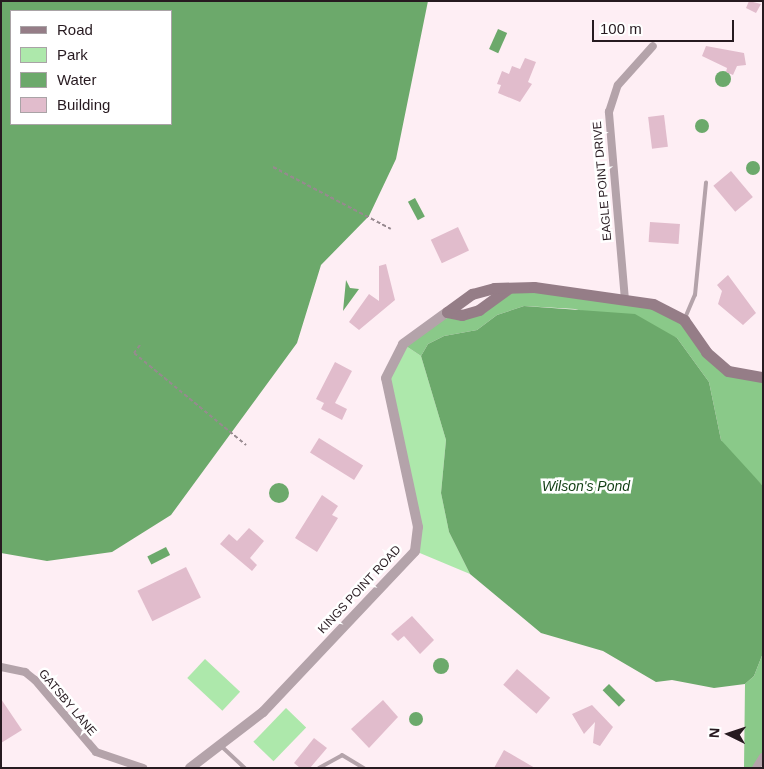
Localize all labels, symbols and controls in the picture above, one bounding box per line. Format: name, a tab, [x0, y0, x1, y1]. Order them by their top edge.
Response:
legend	[10, 10, 172, 125]
scale bar	[594, 10, 736, 42]
text: 100 m	[600, 20, 642, 37]
text: Road	[57, 21, 93, 38]
text: Park	[57, 46, 88, 63]
text: Water	[57, 71, 96, 88]
text: Building	[57, 96, 110, 113]
street label: EAGLE POINT DRIVE	[591, 121, 615, 241]
water label: Wilson's Pond	[542, 478, 630, 494]
street label: KINGS POINT ROAD	[315, 543, 405, 637]
street label: GATSBY LANE	[35, 667, 99, 739]
north arrow	[704, 709, 754, 759]
text: N	[706, 727, 722, 739]

